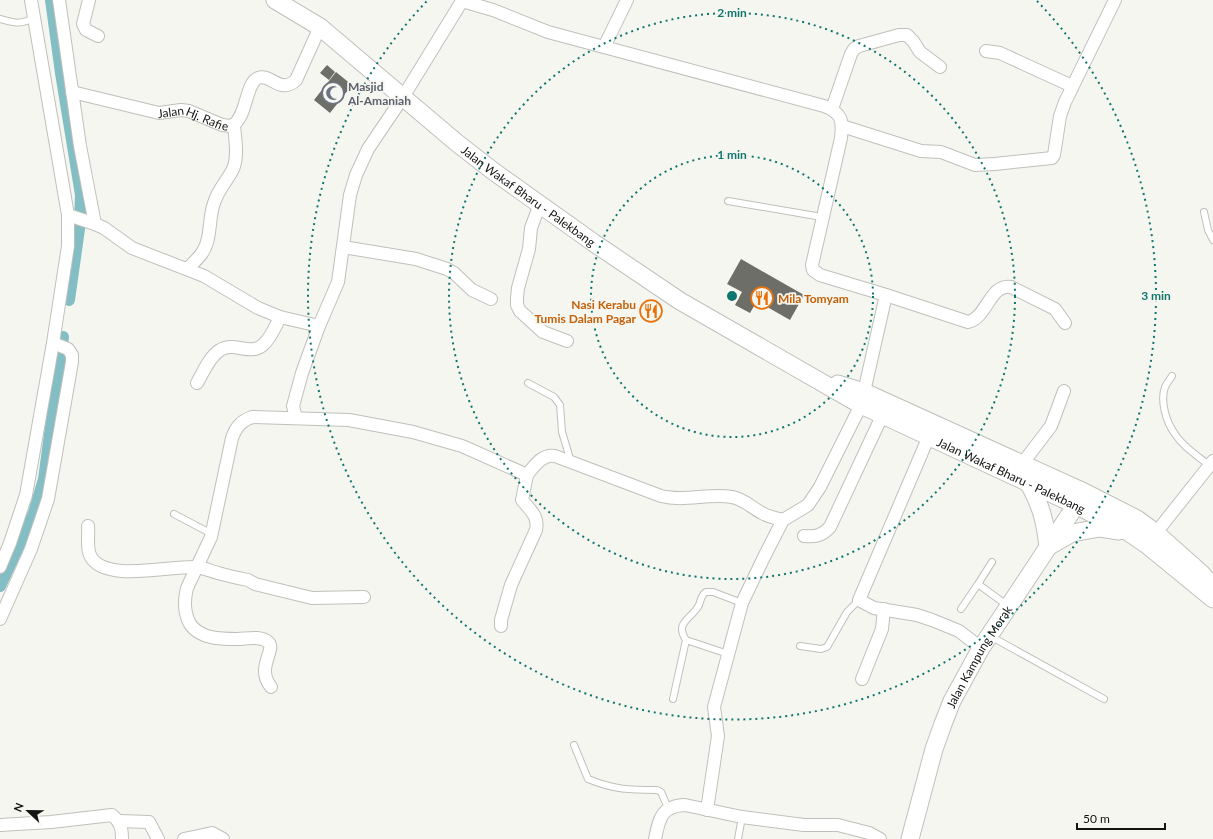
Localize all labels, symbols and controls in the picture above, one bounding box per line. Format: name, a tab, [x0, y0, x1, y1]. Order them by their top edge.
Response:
text: 2 min	[717, 5, 747, 20]
place label: Masjid Al-Amaniah	[347, 79, 411, 108]
mosque icon: Masjid Al-Amaniah	[320, 80, 346, 106]
street label: Jalan Hj. Rafie	[157, 102, 229, 133]
street label: Jalan Wakaf Bharu - Palekbang	[459, 142, 599, 249]
text: 1 min	[717, 147, 747, 162]
restaurant icon: Mila Tomyam	[749, 285, 775, 311]
text: 3 min	[1141, 288, 1171, 303]
centre of rings	[725, 289, 739, 303]
place label: Mila Tomyam	[778, 291, 849, 306]
place label: Nasi Kerabu Tumis Dalam Pagar	[535, 297, 637, 326]
restaurant icon: Nasi Kerabu Tumis Dalam Pagar	[638, 298, 664, 324]
street label: Jalan Wakaf Bharu - Palekbang	[935, 434, 1088, 516]
street label: Jalan Kampung Morak	[943, 602, 1015, 710]
north arrow	[8, 791, 48, 831]
text: N	[11, 801, 26, 813]
scale bar	[1077, 805, 1165, 831]
text: 50 m	[1083, 811, 1110, 826]

